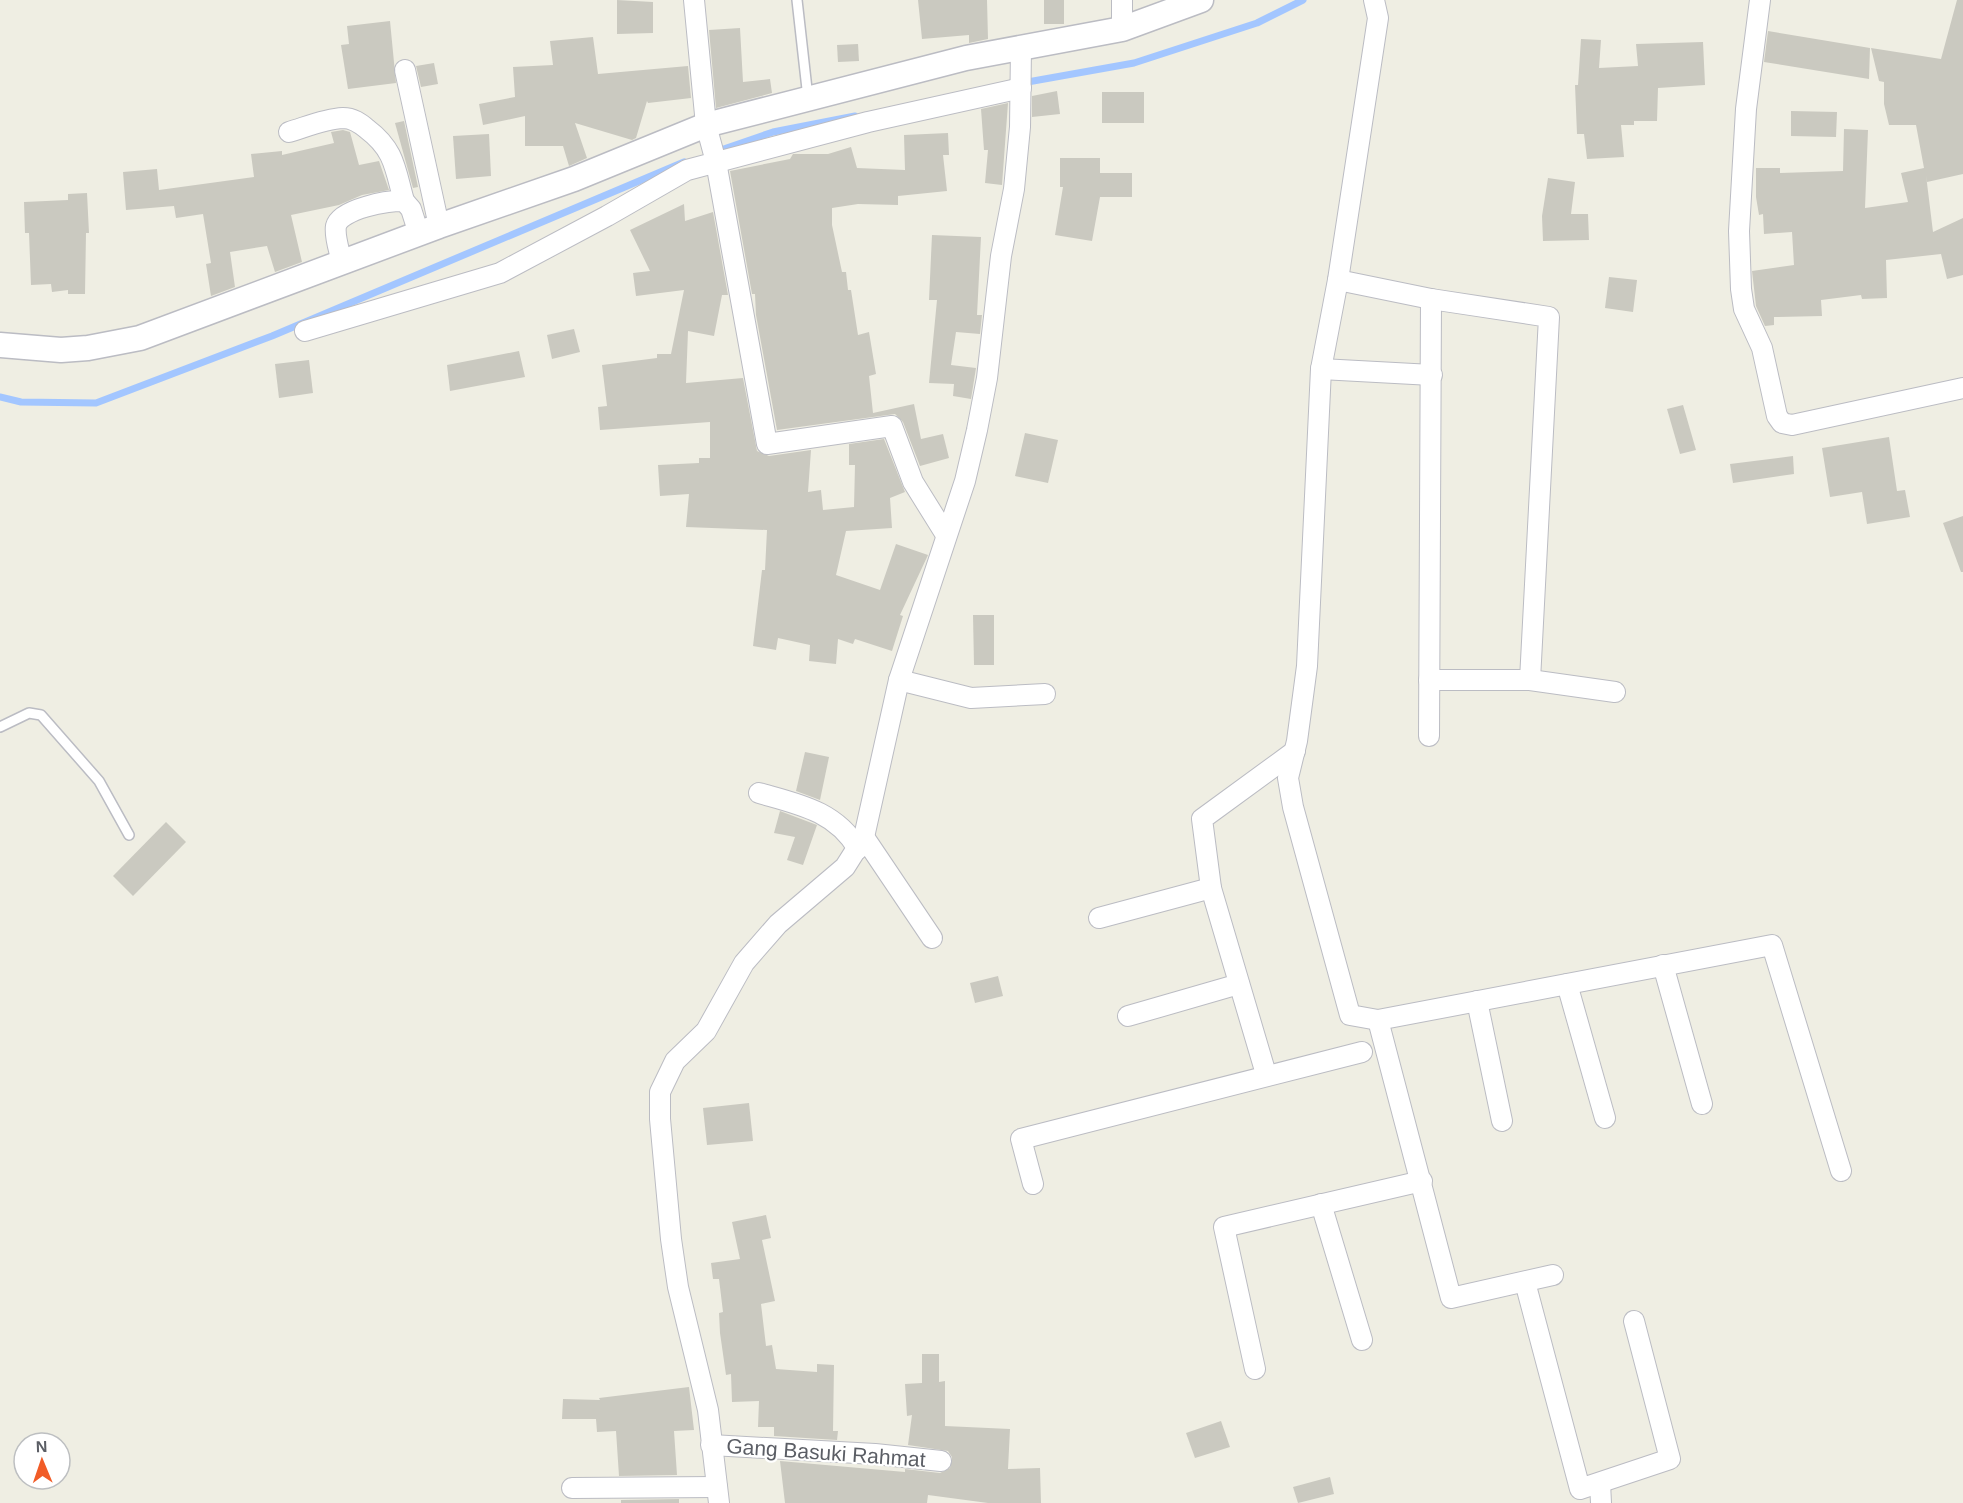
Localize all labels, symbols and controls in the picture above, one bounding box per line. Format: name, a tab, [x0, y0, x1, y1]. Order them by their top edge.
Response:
north arrow	[12, 1431, 72, 1491]
street label: Gang Basuki Rahmat	[726, 1434, 927, 1471]
text: N	[35, 1438, 48, 1455]

